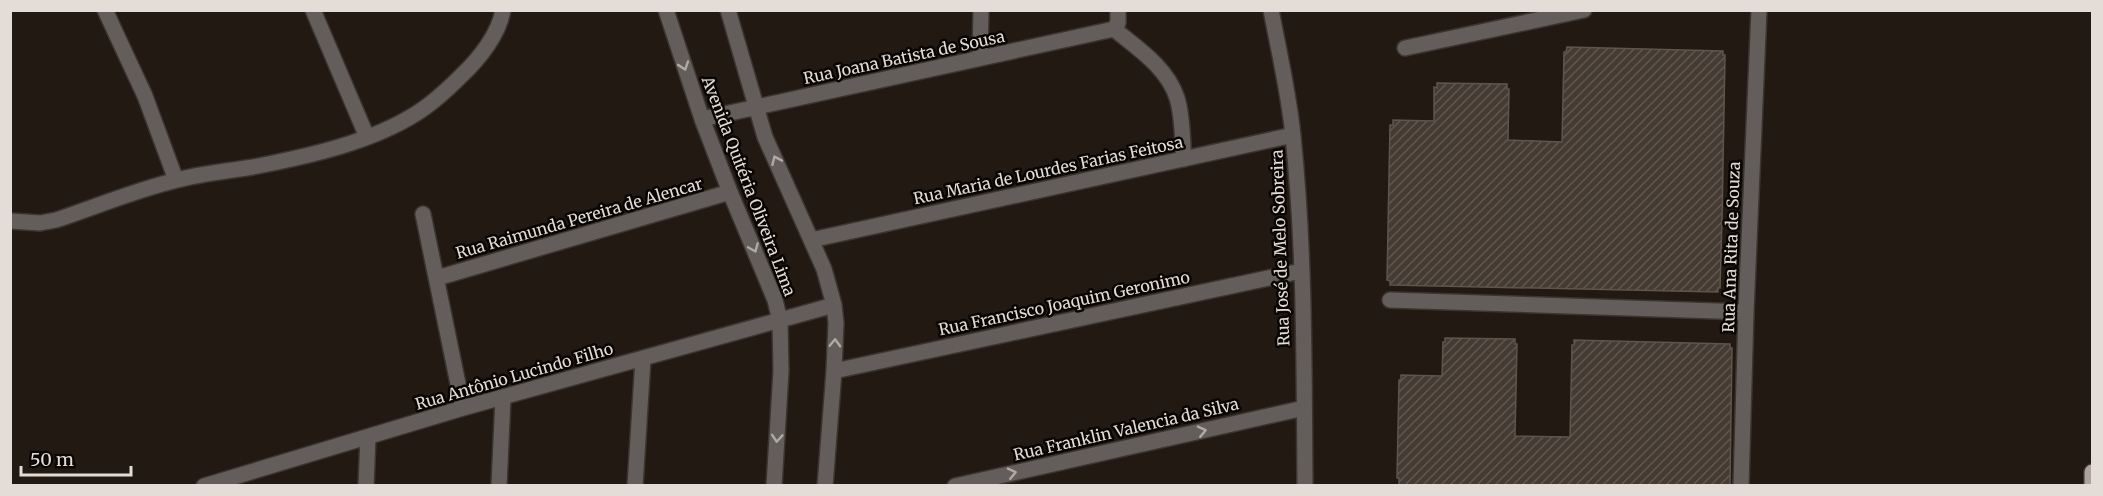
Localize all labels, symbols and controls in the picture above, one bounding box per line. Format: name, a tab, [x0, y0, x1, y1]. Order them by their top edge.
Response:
street label: Rua Joana Batista de Sousa	[802, 26, 1007, 88]
one-way arrow	[677, 60, 690, 71]
street label: Avenida Quitéria Oliveira Lima	[697, 72, 800, 299]
street label: Rua Maria de Lourdes Farias Feitosa	[911, 132, 1185, 208]
street label: Rua José de Melo Sobreira	[1267, 149, 1293, 347]
one-way arrow	[771, 156, 783, 167]
street label: Rua Ana Rita de Souza	[1718, 161, 1744, 333]
street label: Rua Raimunda Pereira de Alencar	[453, 173, 705, 263]
one-way arrow	[747, 242, 759, 253]
street label: Rua Francisco Joaquim Geronimo	[937, 267, 1191, 339]
street label: Rua Antônio Lucindo Filho	[413, 338, 615, 414]
one-way arrow	[829, 339, 842, 348]
street label: Rua Franklin Valencia da Silva	[1011, 393, 1241, 465]
one-way arrow	[1197, 425, 1207, 438]
one-way arrow	[771, 434, 784, 443]
scale bar	[21, 439, 130, 477]
text: 50 m	[30, 448, 74, 471]
one-way arrow	[1006, 467, 1016, 480]

